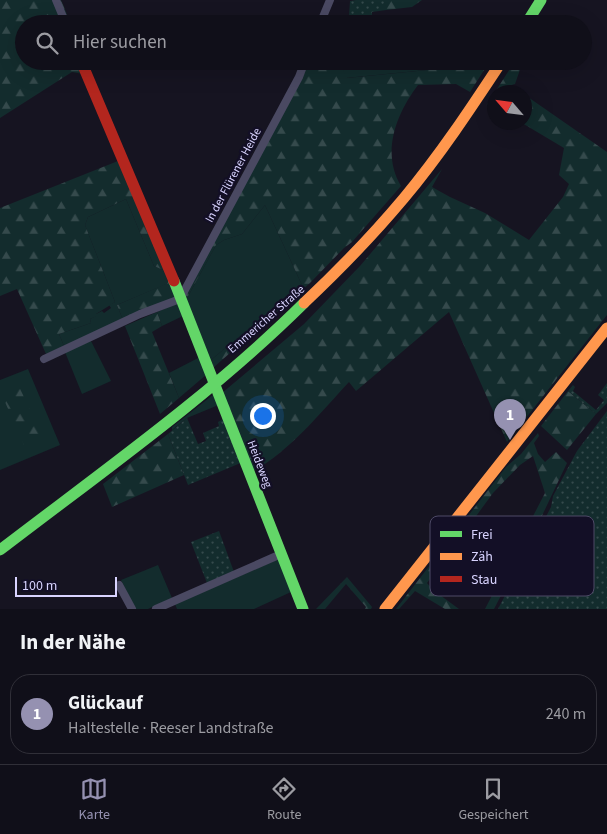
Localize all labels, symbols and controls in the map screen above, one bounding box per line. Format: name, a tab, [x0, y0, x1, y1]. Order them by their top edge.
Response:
search box	[15, 15, 592, 70]
icon: search	[33, 29, 61, 57]
text: Hier suchen	[73, 29, 167, 56]
north arrow	[487, 85, 532, 130]
street label: In der Flürener Heide	[201, 125, 266, 226]
street label: Emmericher Straße	[224, 281, 308, 358]
pin: 1	[494, 399, 526, 440]
your location	[250, 403, 276, 429]
street label: Heideweg	[243, 438, 276, 491]
legend	[430, 516, 594, 596]
text: Frei	[471, 525, 493, 545]
text: Zäh	[471, 547, 493, 567]
text: Stau	[471, 570, 497, 590]
scale bar	[15, 574, 118, 597]
text: 100 m	[22, 576, 57, 596]
text: In der Nähe	[20, 627, 126, 657]
text: Glückauf	[68, 690, 143, 717]
text: 1	[33, 703, 41, 725]
text: 240 m	[546, 703, 586, 725]
text: Haltestelle · Reeser Landstraße	[68, 717, 274, 739]
tab: Karte	[78, 775, 110, 825]
tab: Route	[267, 775, 301, 825]
tab: Gespeichert	[458, 775, 529, 825]

